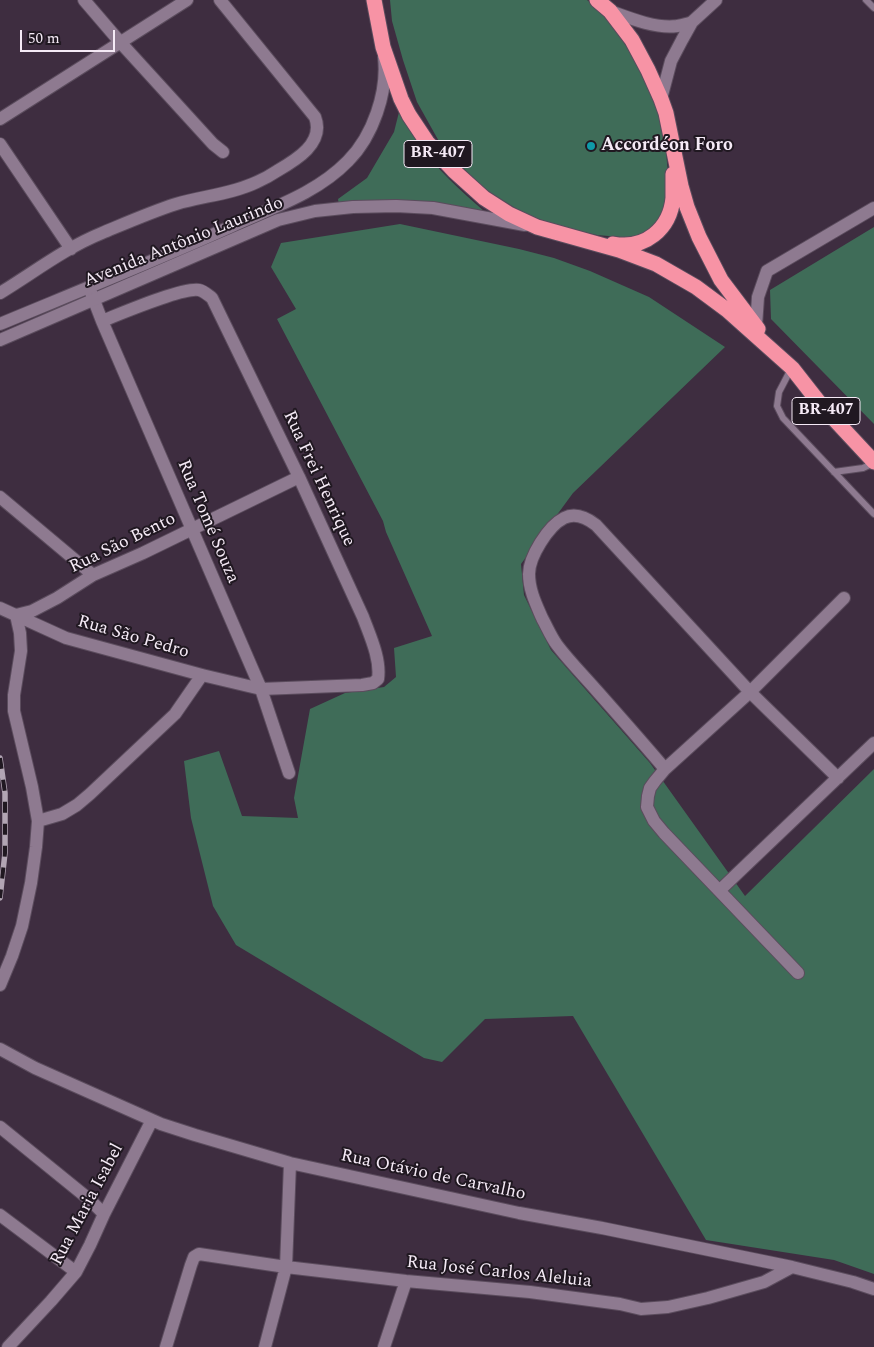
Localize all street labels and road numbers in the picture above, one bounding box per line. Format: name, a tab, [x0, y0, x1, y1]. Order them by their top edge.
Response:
road number: BR-407	[404, 140, 472, 168]
street label: Avenida Antônio Laurindo	[81, 193, 287, 293]
road number: BR-407	[792, 398, 860, 424]
street label: Rua Frei Henrique	[277, 408, 359, 550]
street label: Rua Tomé Souza	[171, 457, 243, 587]
street label: Rua São Bento	[66, 509, 180, 579]
street label: Rua São Pedro	[75, 612, 191, 664]
street label: Rua Maria Isabel	[47, 1140, 129, 1270]
street label: Rua Otávio de Carvalho	[339, 1146, 527, 1206]
street label: Rua José Carlos Aleluia	[405, 1253, 593, 1293]

